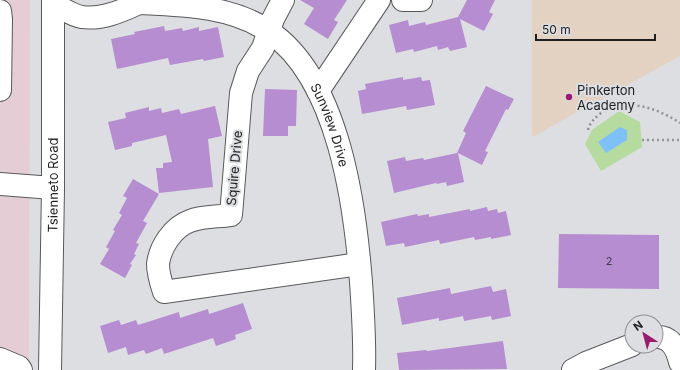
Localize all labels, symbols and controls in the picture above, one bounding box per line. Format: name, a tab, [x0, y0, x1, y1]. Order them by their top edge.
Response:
scale bar	[536, 16, 655, 42]
text: 50 m	[542, 22, 571, 37]
street label: Sunview Drive	[307, 80, 352, 168]
place label: Pinkerton Academy	[577, 82, 635, 113]
marker: Pinkerton Academy	[564, 92, 574, 102]
street label: Squire Drive	[223, 130, 245, 206]
street label: Tsienneto Road	[44, 138, 61, 233]
house number: 2	[606, 254, 612, 268]
north arrow	[624, 314, 664, 354]
text: N	[631, 318, 646, 334]

